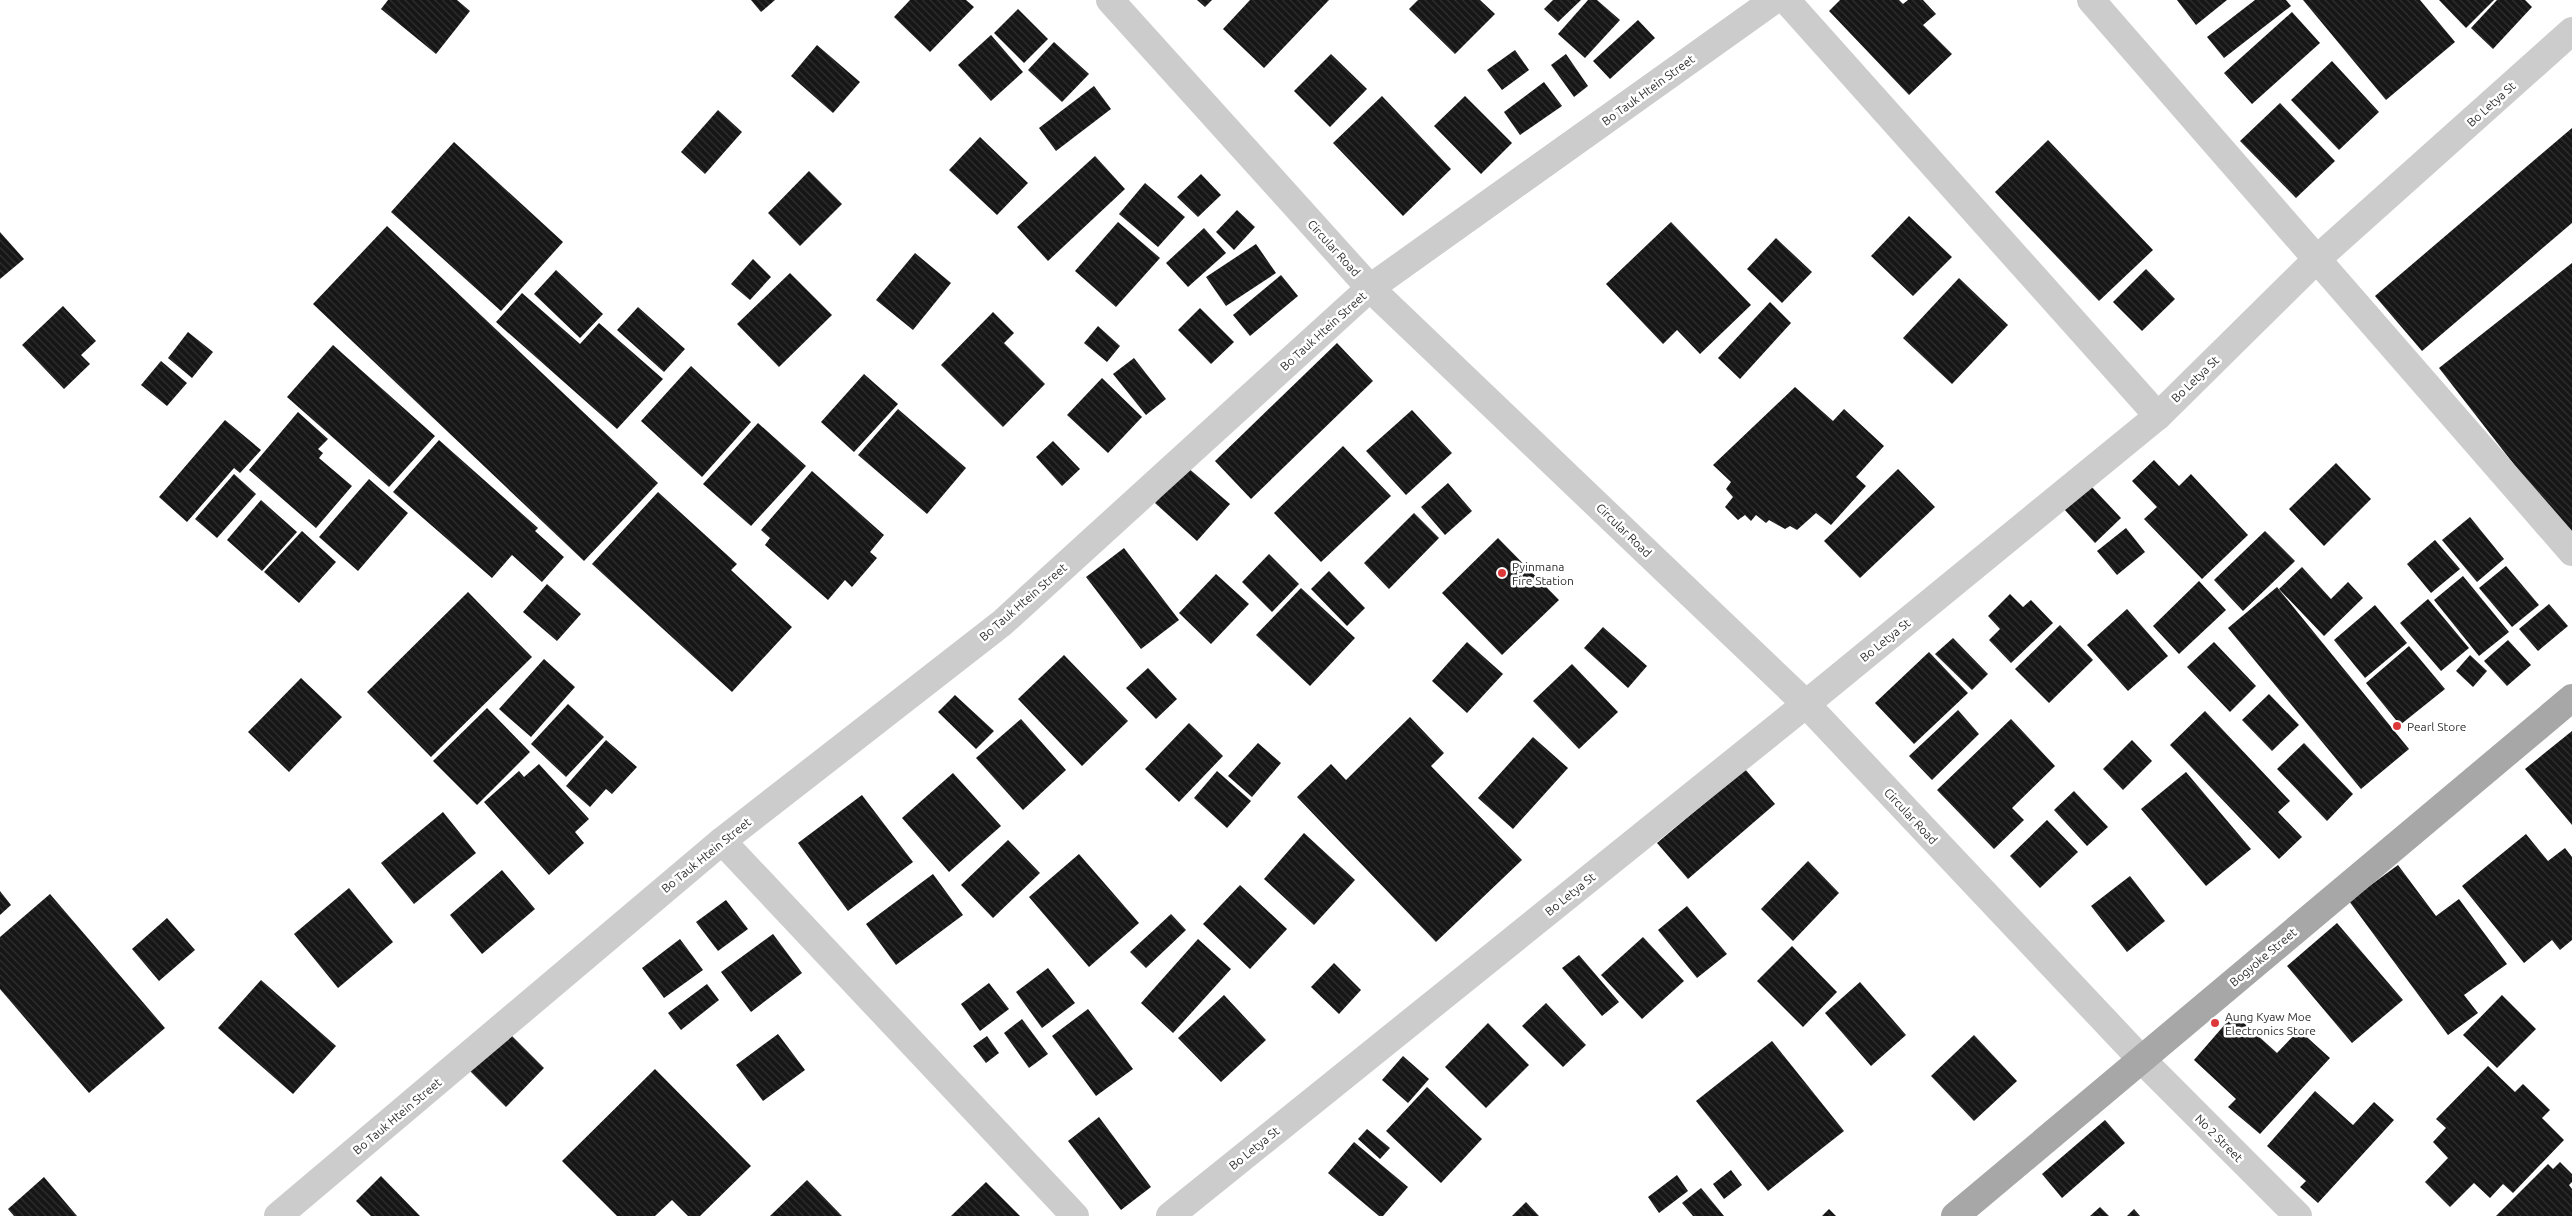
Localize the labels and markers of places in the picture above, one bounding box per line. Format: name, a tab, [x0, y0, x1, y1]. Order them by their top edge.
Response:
place label: Pyinmana Fire Station	[1512, 560, 1574, 587]
marker: Pyinmana Fire Station	[1496, 567, 1508, 579]
marker: Pearl Store	[2391, 720, 2403, 732]
place label: Pearl Store	[2407, 720, 2466, 733]
place label: Aung Kyaw Moe Electronics Store	[2225, 1010, 2316, 1037]
marker: Aung Kyaw Moe Electronics Store	[2209, 1017, 2221, 1029]

